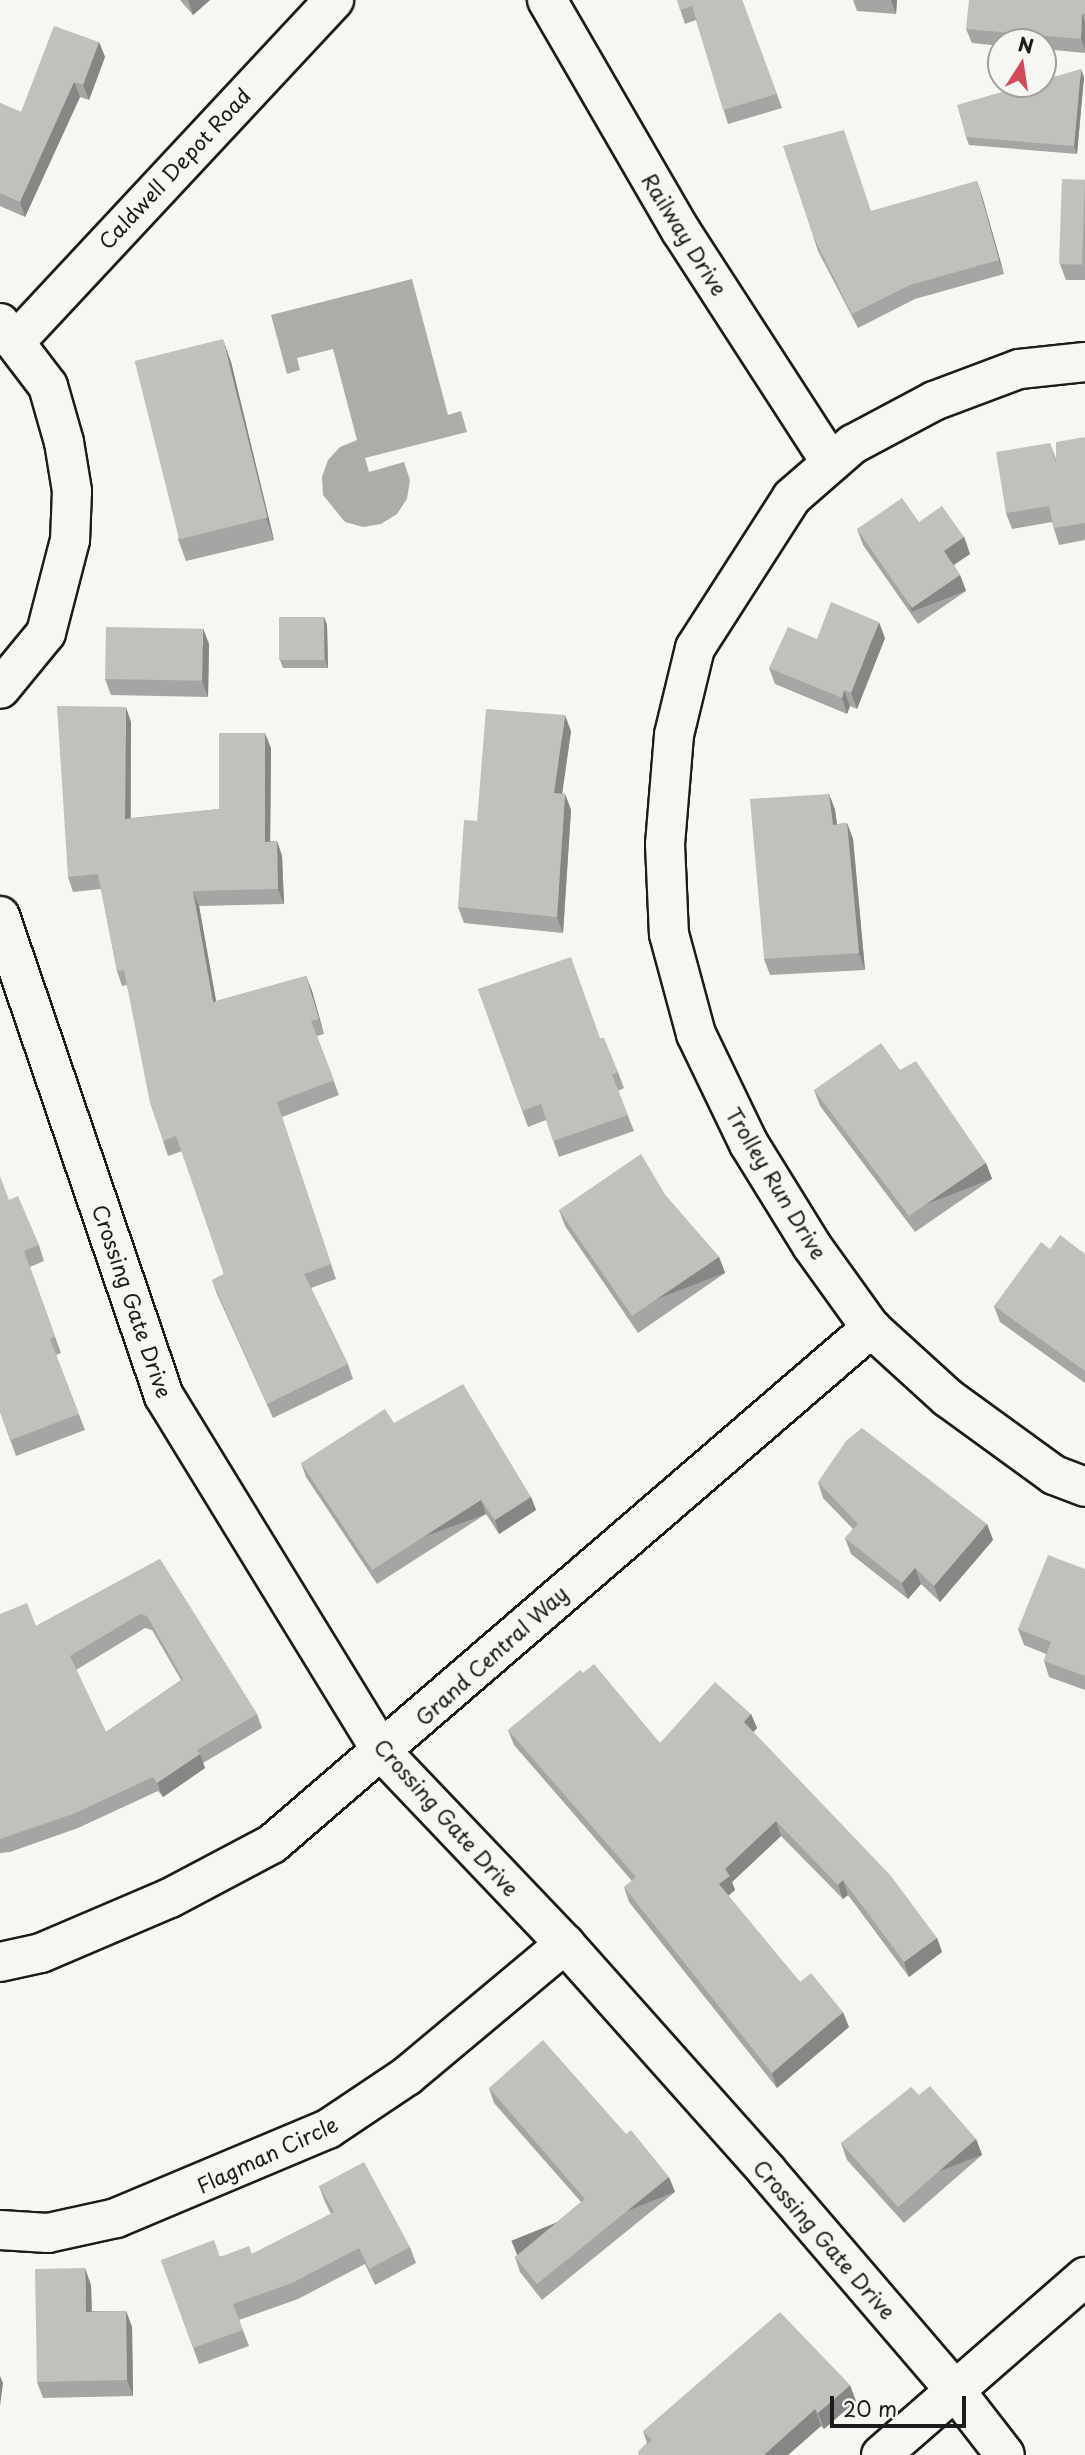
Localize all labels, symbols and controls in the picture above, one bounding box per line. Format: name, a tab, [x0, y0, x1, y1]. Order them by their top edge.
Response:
north arrow	[987, 28, 1057, 98]
text: N	[1016, 29, 1036, 60]
street label: Caldwell Depot Road	[93, 82, 255, 254]
street label: Railway Drive	[637, 168, 733, 300]
street label: Trolley Run Drive	[721, 1101, 833, 1265]
street label: Crossing Gate Drive	[88, 1201, 178, 1401]
street label: Grand Central Way	[408, 1579, 574, 1731]
street label: Crossing Gate Drive	[370, 1733, 524, 1901]
street label: Flagman Circle	[192, 2110, 342, 2198]
street label: Crossing Gate Drive	[749, 2154, 901, 2324]
scale bar	[833, 2382, 970, 2426]
text: 20 m	[843, 2392, 897, 2424]

